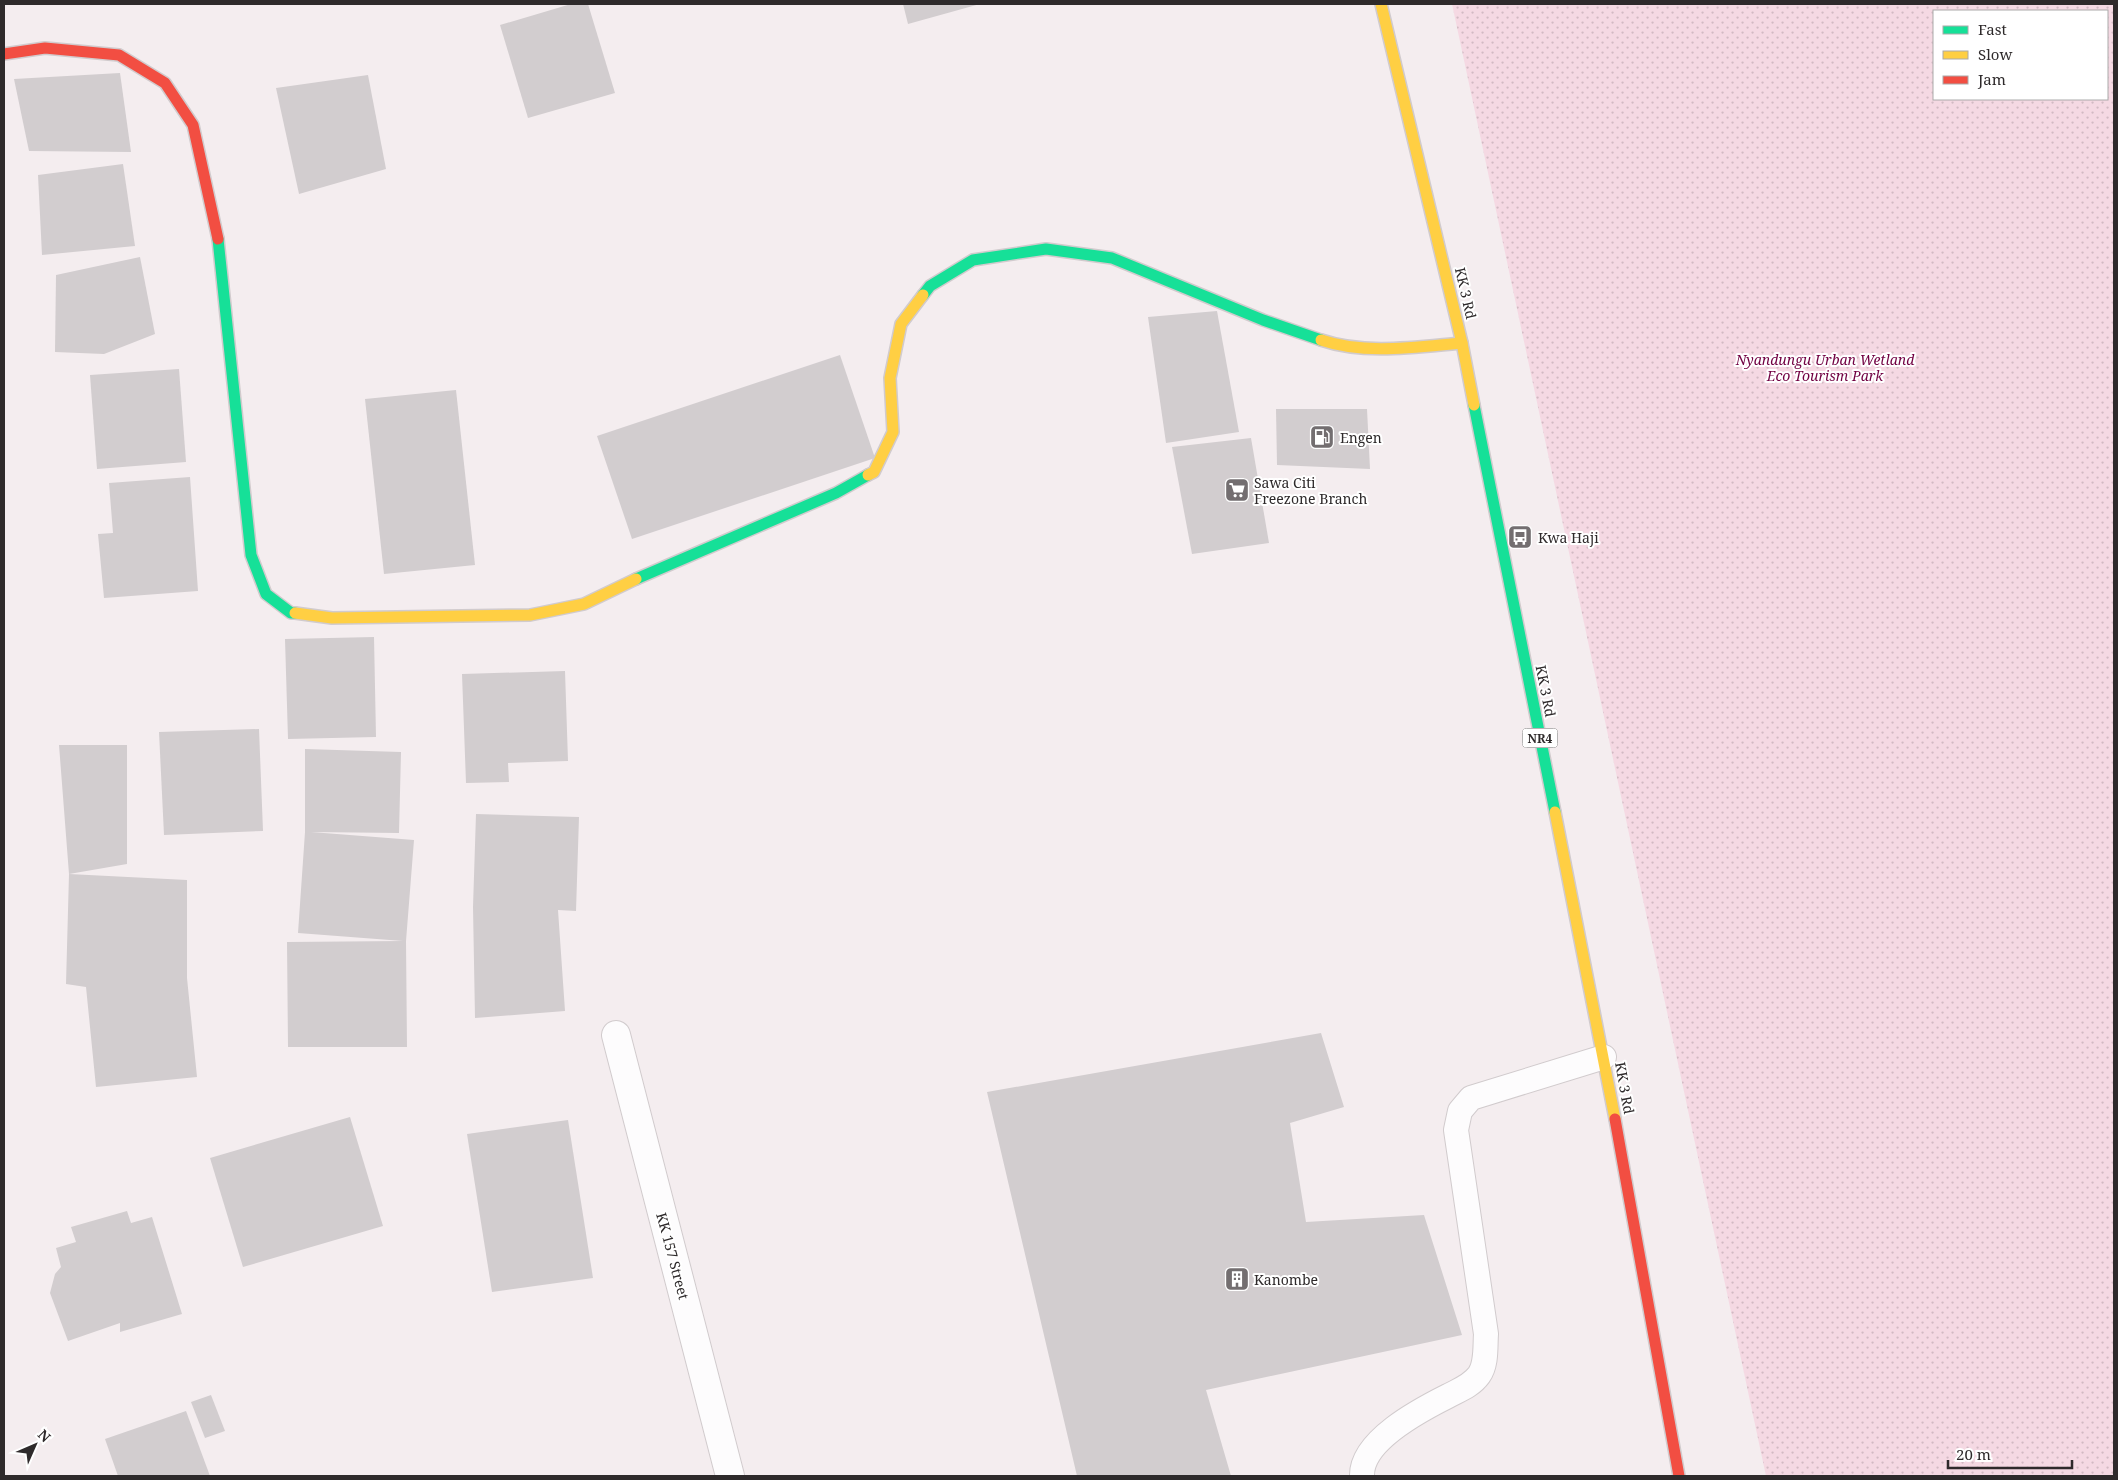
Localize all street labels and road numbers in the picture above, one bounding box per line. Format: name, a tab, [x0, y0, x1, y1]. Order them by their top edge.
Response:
street label: KK 3 Rd	[1451, 265, 1481, 321]
street label: KK 3 Rd	[1532, 663, 1560, 719]
road number: NR4	[1522, 728, 1558, 748]
street label: KK 3 Rd	[1611, 1060, 1639, 1116]
street label: KK 157 Street	[652, 1210, 694, 1302]

